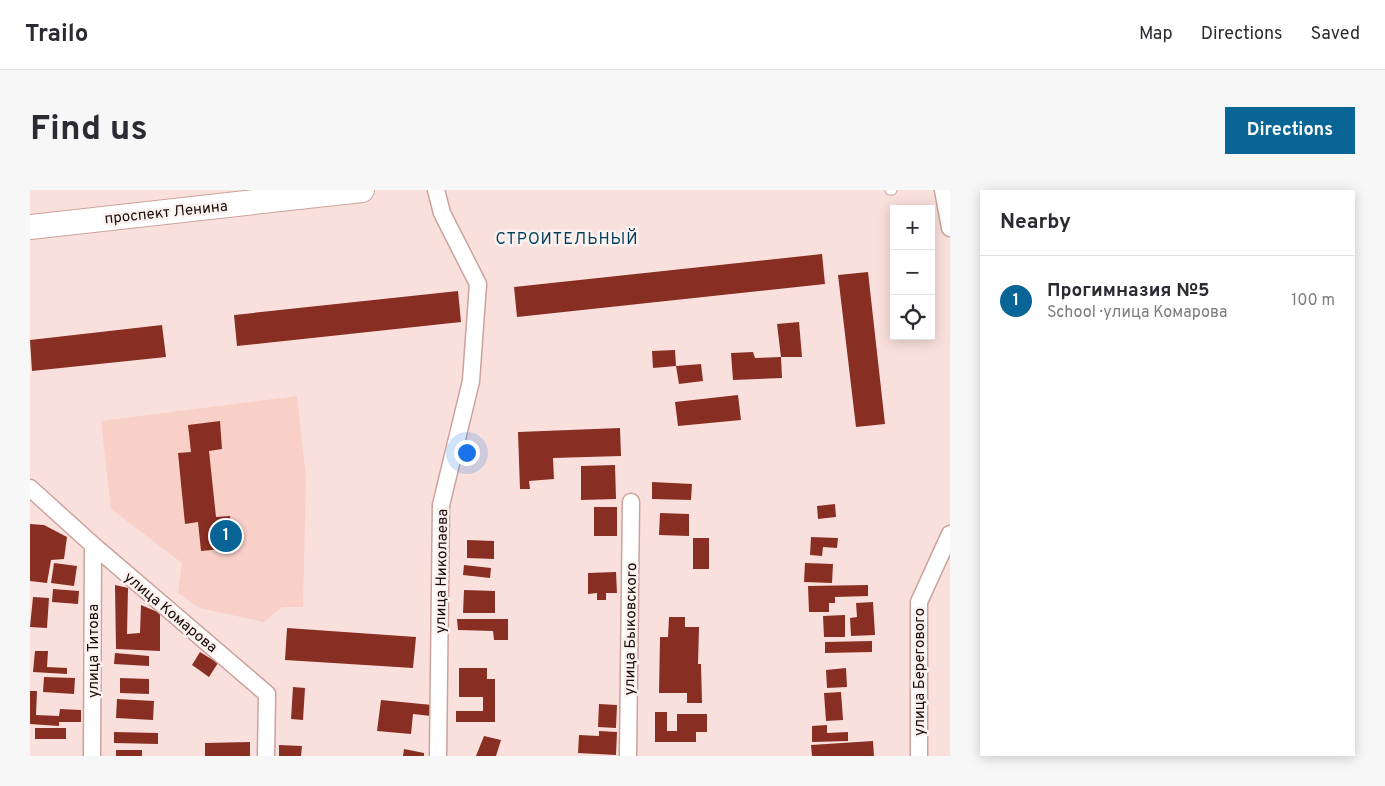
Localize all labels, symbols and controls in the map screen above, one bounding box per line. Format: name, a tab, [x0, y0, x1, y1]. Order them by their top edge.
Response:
text: Trailo	[25, 20, 88, 50]
text: Map	[1139, 23, 1173, 46]
text: Directions	[1201, 23, 1283, 46]
text: Saved	[1311, 23, 1360, 46]
button: Directions	[1225, 107, 1355, 154]
text: Find us	[30, 108, 148, 152]
street label: проспект Ленина	[104, 198, 229, 229]
map controls	[890, 205, 935, 340]
button: +	[890, 205, 935, 250]
text: Nearby	[1000, 209, 1071, 236]
district label: СТРОИТЕЛЬНЫЙ	[495, 228, 639, 250]
button: −	[890, 250, 935, 295]
text: Прогимназия №5	[1047, 279, 1210, 303]
text: 1	[1013, 291, 1019, 311]
text: 100 m	[1291, 291, 1335, 311]
button: locate	[890, 295, 935, 340]
text: School · улица Комарова	[1047, 303, 1227, 323]
your location	[454, 440, 480, 466]
street label: улица Николаева	[432, 509, 453, 634]
pin: 1	[210, 517, 242, 555]
street label: улица Быковского	[621, 562, 642, 696]
street label: улица Комарова	[119, 569, 221, 658]
street label: улица Титова	[85, 604, 104, 698]
street label: улица Берегового	[911, 608, 930, 736]

